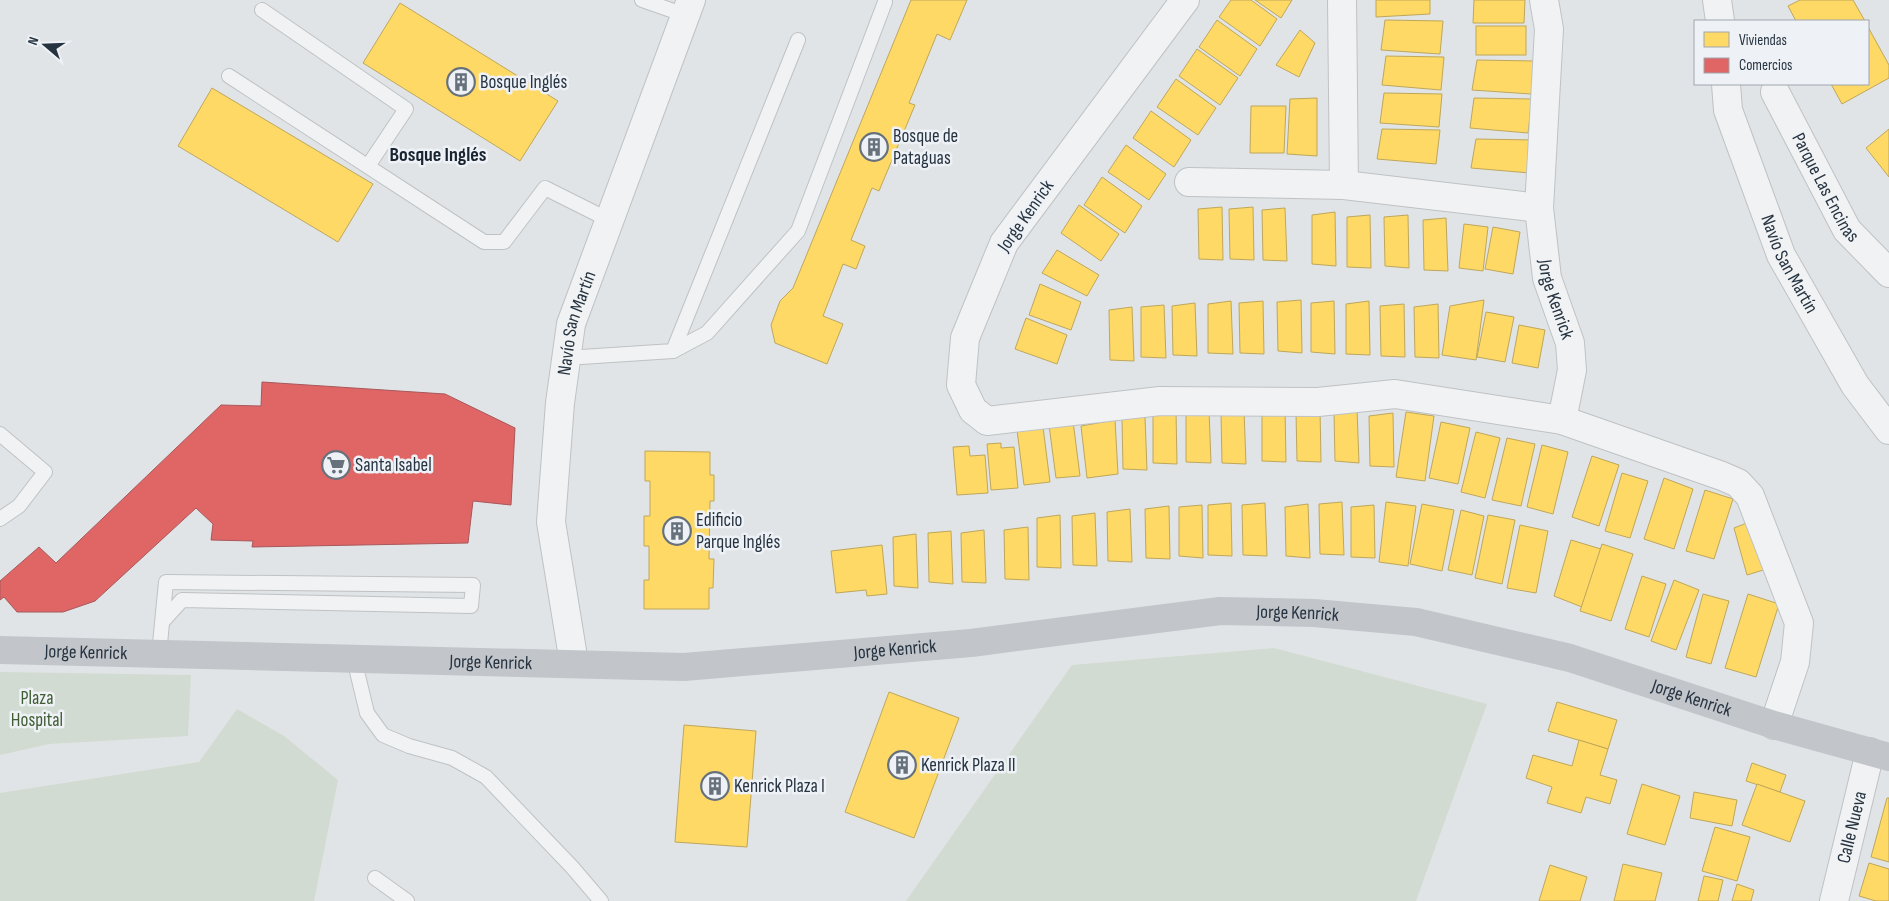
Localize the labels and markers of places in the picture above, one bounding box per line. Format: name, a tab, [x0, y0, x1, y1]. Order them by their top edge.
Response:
building icon: Bosque Inglés	[446, 67, 476, 97]
place label: Bosque Inglés	[480, 71, 567, 94]
place label: Bosque de Pataguas	[893, 125, 958, 170]
building icon: Bosque de Pataguas	[859, 132, 889, 162]
supermarket icon: Santa Isabel	[321, 450, 351, 480]
place label: Santa Isabel	[355, 454, 432, 477]
place label: Edificio Parque Inglés	[696, 509, 780, 554]
building icon: Edificio Parque Inglés	[662, 516, 692, 546]
building icon: Kenrick Plaza II	[887, 750, 917, 780]
place label: Kenrick Plaza II	[921, 754, 1016, 777]
building icon: Kenrick Plaza I	[700, 771, 730, 801]
place label: Kenrick Plaza I	[734, 775, 825, 798]

